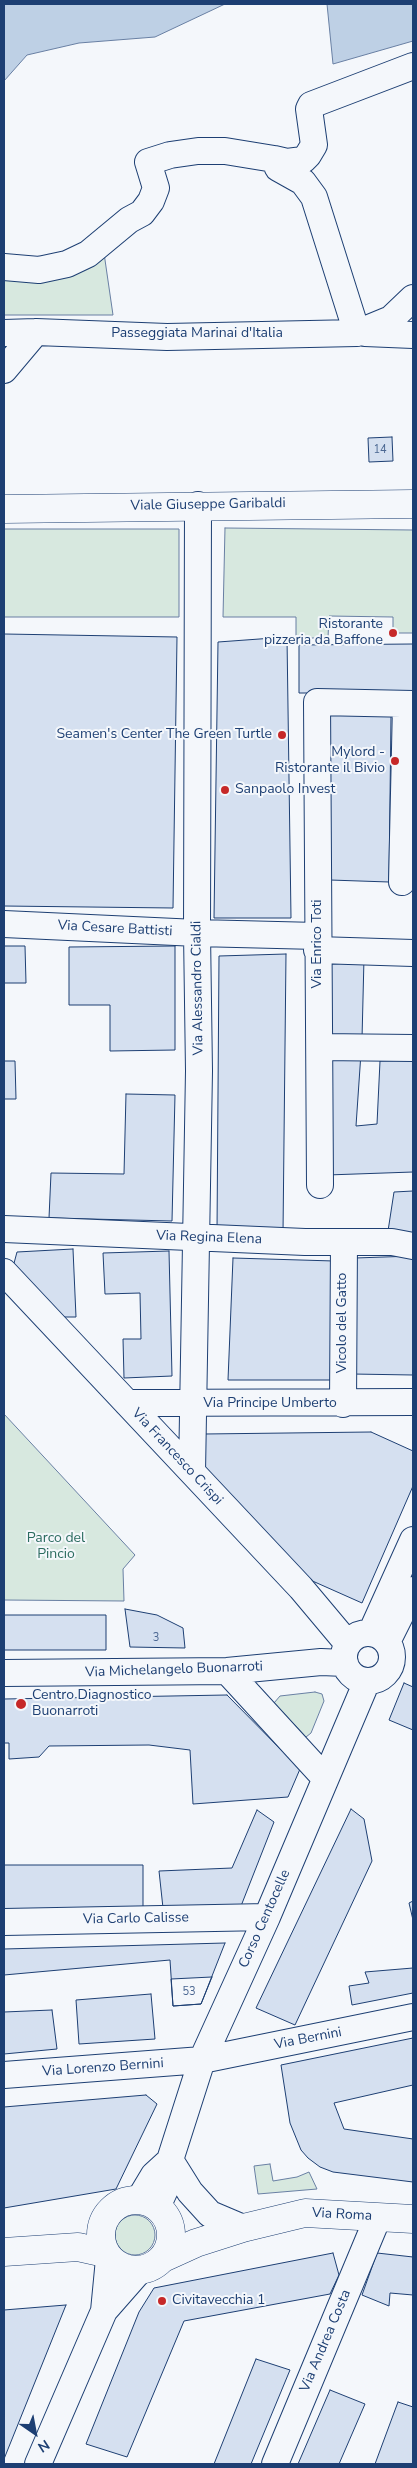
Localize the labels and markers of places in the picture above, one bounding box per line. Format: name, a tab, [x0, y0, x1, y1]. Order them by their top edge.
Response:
place label: Ristorante pizzeria da Baffone	[264, 617, 383, 650]
marker: Ristorante pizzeria da Baffone	[387, 627, 399, 639]
place label: Seamen's Center The Green Turtle	[56, 727, 272, 743]
marker: Seamen's Center The Green Turtle	[276, 729, 288, 741]
place label: Mylord - Ristorante il Bivio	[275, 745, 385, 778]
marker: Mylord - Ristorante il Bivio	[389, 755, 401, 767]
place label: Sanpaolo Invest	[235, 782, 335, 798]
marker: Sanpaolo Invest	[219, 784, 231, 796]
place label: Centro Diagnostico Buonarroti	[32, 1688, 151, 1720]
marker: Centro Diagnostico Buonarroti	[14, 1697, 28, 1711]
place label: Civitavecchia 1	[172, 2293, 265, 2309]
marker: Civitavecchia 1	[156, 2295, 168, 2307]

